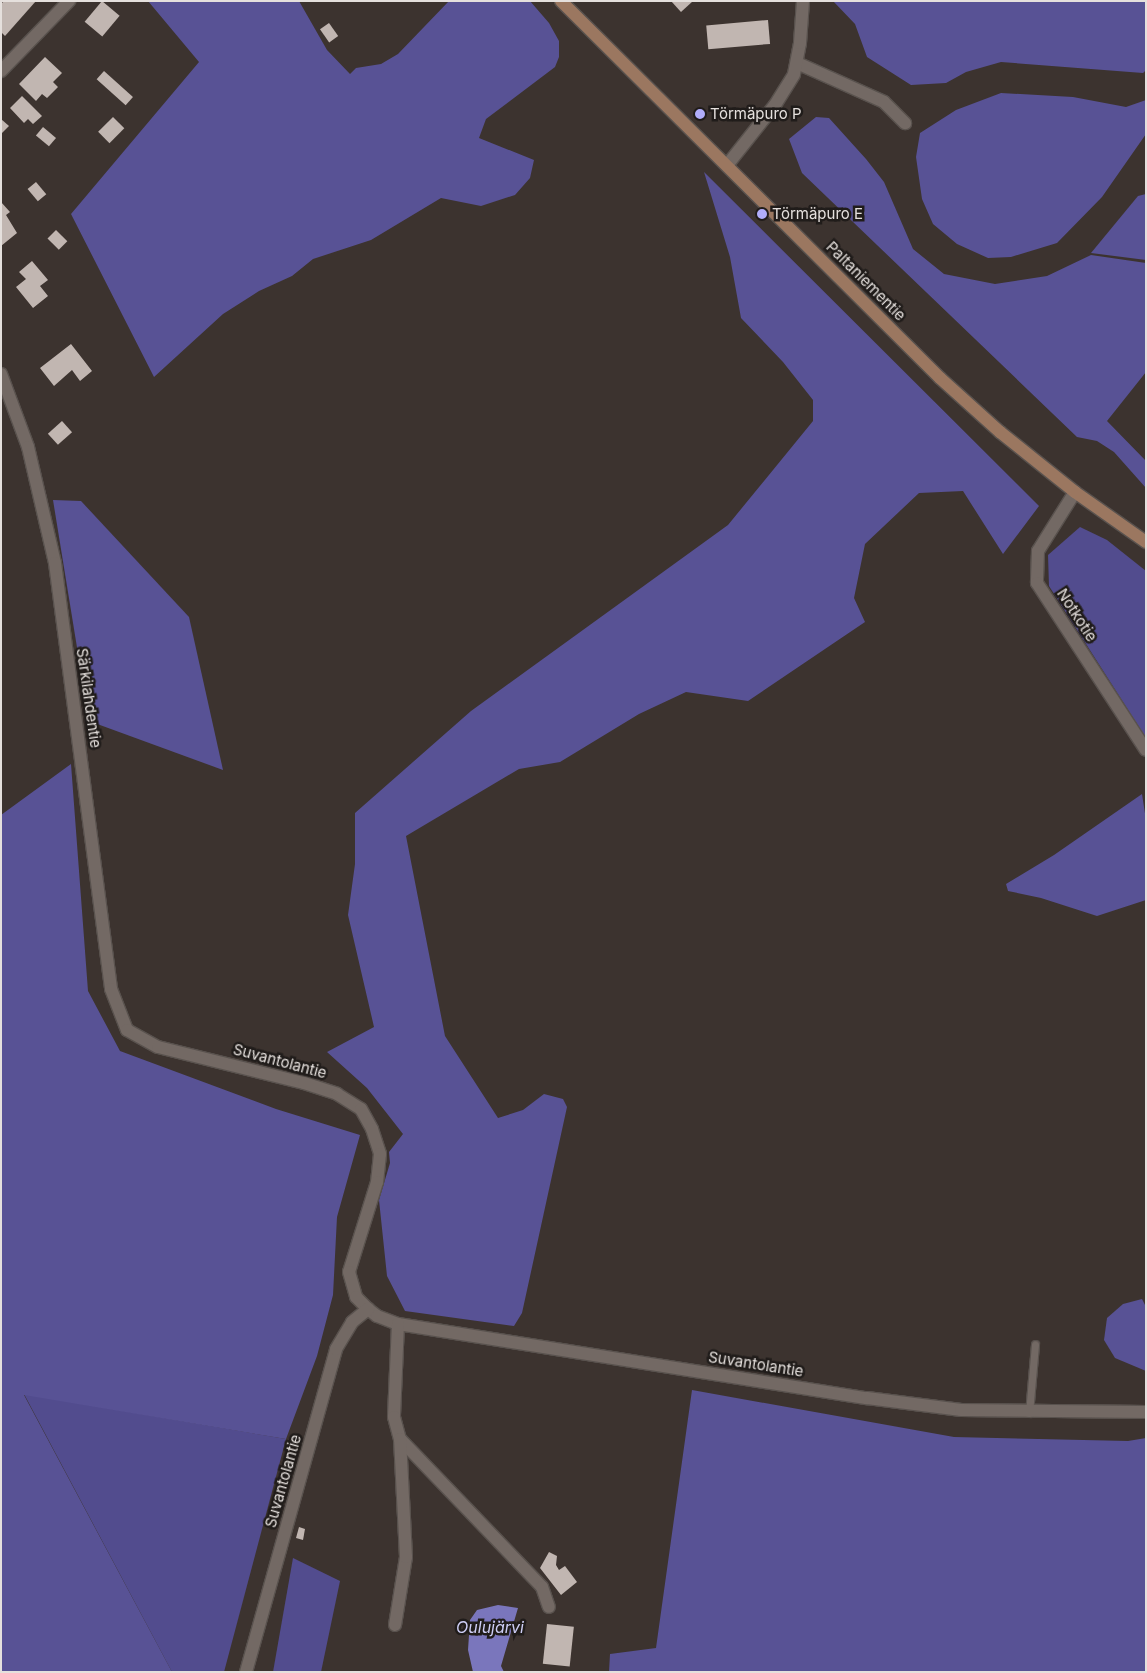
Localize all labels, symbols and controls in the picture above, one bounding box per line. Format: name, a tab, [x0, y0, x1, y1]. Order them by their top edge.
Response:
place label: Törmäpuro P	[710, 105, 802, 123]
marker: Törmäpuro P	[694, 108, 706, 120]
place label: Törmäpuro E	[772, 205, 863, 223]
marker: Törmäpuro E	[756, 208, 768, 220]
street label: Paltaniementie	[823, 238, 909, 324]
street label: Notkotie	[1053, 585, 1101, 645]
street label: Särkilahdentie	[73, 647, 105, 749]
street label: Suvantolantie	[231, 1040, 329, 1082]
street label: Suvantolantie	[707, 1348, 805, 1380]
street label: Suvantolantie	[261, 1432, 305, 1530]
water label: Oulujärvi	[456, 1617, 524, 1637]

